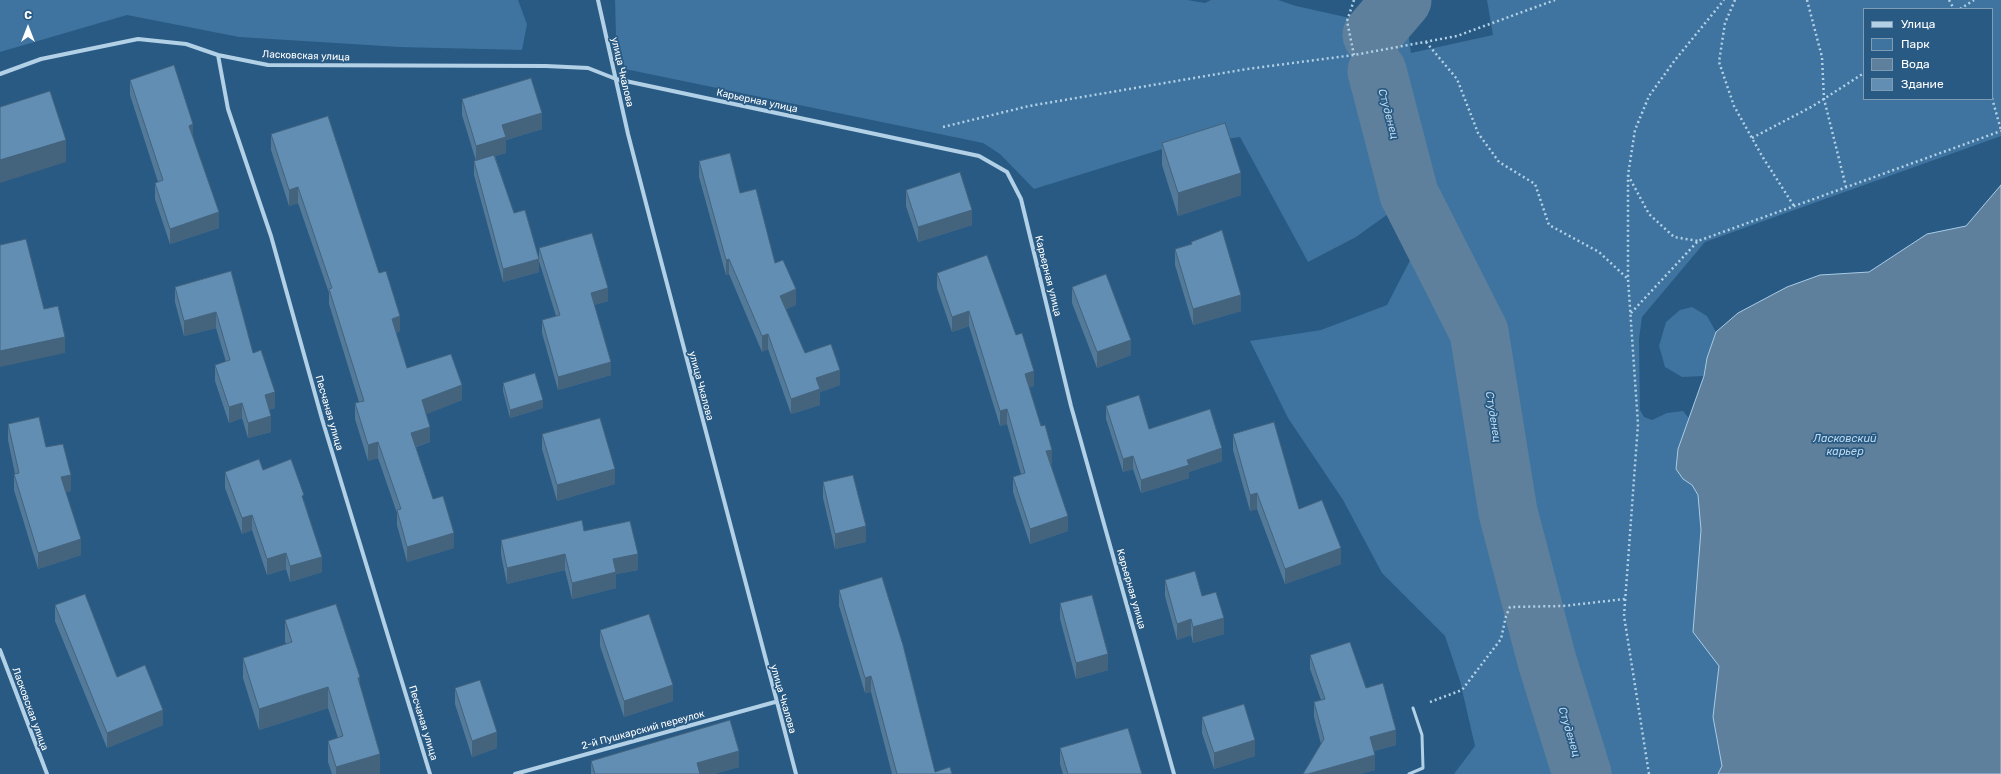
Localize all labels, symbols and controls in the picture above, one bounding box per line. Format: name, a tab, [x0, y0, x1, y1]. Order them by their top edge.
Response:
north arrow	[8, 8, 48, 48]
legend	[1863, 8, 1993, 100]
text: С	[24, 9, 32, 22]
text: Улица	[1901, 17, 1935, 31]
street label: улица Чкалова	[608, 36, 636, 108]
text: Парк	[1901, 37, 1930, 51]
street label: Ласковская улица	[262, 48, 350, 64]
text: Вода	[1901, 57, 1930, 71]
text: Здание	[1901, 77, 1944, 91]
street label: Карьерная улица	[715, 87, 799, 115]
water label: Студенец	[1375, 87, 1401, 141]
street label: Карьерная улица	[1032, 234, 1064, 318]
street label: улица Чкалова	[686, 350, 716, 422]
street label: Песчаная улица	[313, 374, 345, 452]
water label: Студенец	[1482, 391, 1504, 443]
water label: Ласковский карьер	[1813, 432, 1877, 458]
street label: Карьерная улица	[1114, 548, 1148, 630]
street label: улица Чкалова	[767, 663, 799, 735]
street label: Ласковская улица	[9, 666, 51, 752]
street label: Песчаная улица	[406, 684, 440, 762]
water label: Студенец	[1555, 706, 1583, 758]
street label: 2-й Пушкарский переулок	[580, 708, 706, 752]

